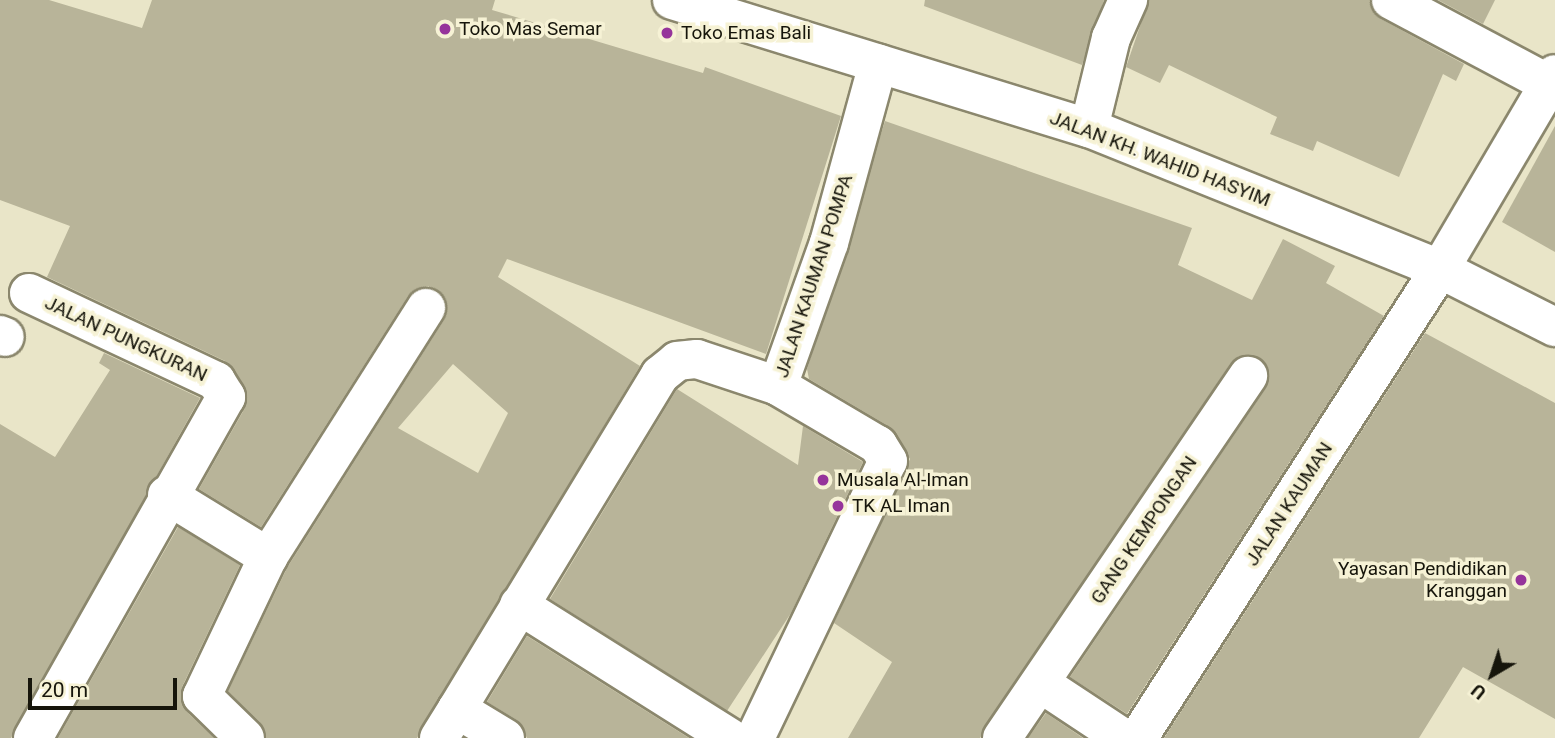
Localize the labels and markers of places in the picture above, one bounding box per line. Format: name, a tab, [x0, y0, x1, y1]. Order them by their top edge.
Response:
place label: Toko Mas Semar	[459, 18, 602, 40]
marker: Toko Mas Semar	[437, 21, 453, 37]
place label: Toko Emas Bali	[681, 22, 811, 44]
marker: Toko Emas Bali	[659, 25, 675, 41]
place label: Musala Al-Iman	[837, 469, 969, 491]
marker: Musala Al-Iman	[815, 472, 831, 488]
place label: TK AL Iman	[852, 495, 950, 517]
marker: TK AL Iman	[830, 498, 846, 514]
place label: Yayasan Pendidikan Kranggan	[1338, 558, 1507, 602]
marker: Yayasan Pendidikan Kranggan	[1513, 572, 1529, 588]

